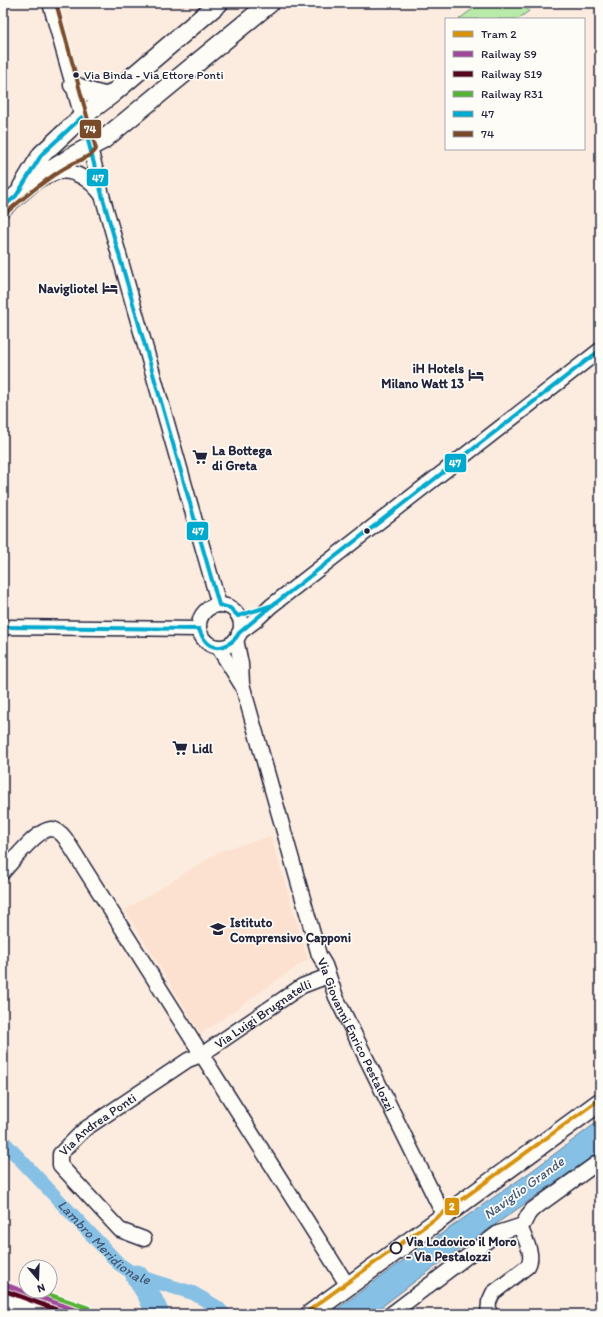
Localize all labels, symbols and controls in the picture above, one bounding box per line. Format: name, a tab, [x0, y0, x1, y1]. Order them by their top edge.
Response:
legend	[445, 18, 585, 150]
text: Tram 2	[481, 27, 517, 41]
text: Railway S9	[481, 47, 537, 61]
text: Railway S19	[481, 67, 542, 81]
place label: Via Binda - Via Ettore Ponti	[84, 68, 224, 82]
marker: Via Binda - Via Ettore Ponti	[71, 70, 81, 80]
text: Railway R31	[481, 87, 544, 101]
text: 47	[481, 107, 494, 121]
line badge: 74	[79, 119, 102, 139]
text: 74	[83, 123, 96, 136]
text: 74	[481, 127, 494, 141]
line badge: 47	[86, 168, 109, 187]
text: 47	[92, 172, 105, 185]
hotel icon: Navigliotel	[101, 279, 119, 297]
place label: Navigliotel	[38, 281, 98, 297]
place label: iH Hotels Milano Watt 13	[381, 361, 464, 391]
hotel icon: iH Hotels Milano Watt 13	[467, 366, 485, 384]
place label: La Bottega di Greta	[212, 443, 272, 473]
supermarket icon: La Bottega di Greta	[191, 448, 209, 466]
line badge: 47	[444, 453, 467, 473]
text: 47	[449, 457, 462, 470]
line badge: 47	[186, 521, 209, 541]
text: 47	[192, 525, 205, 538]
unlabelled marker	[362, 526, 372, 536]
supermarket icon: Lidl	[171, 739, 189, 757]
place label: Lidl	[192, 741, 213, 756]
place label: Istituto Comprensivo Capponi	[230, 915, 351, 946]
school or university icon: Istituto Comprensivo Capponi	[209, 920, 227, 938]
street label: Via Giovanni Enrico Pestalozzi	[315, 955, 398, 1113]
street label: Via Luigi Brugnatelli	[211, 976, 313, 1051]
street label: Via Andrea Ponti	[55, 1090, 139, 1159]
water label: Naviglio Grande	[480, 1152, 569, 1223]
water label: Lambro Meridionale	[54, 1196, 154, 1288]
line badge: 2	[444, 1197, 460, 1216]
text: 2	[449, 1200, 455, 1213]
place label: Via Lodovico il Moro - Via Pestalozzi	[406, 1234, 517, 1264]
marker: Via Lodovico il Moro - Via Pestalozzi	[389, 1241, 403, 1255]
north arrow	[18, 1259, 58, 1299]
text: N	[35, 1281, 47, 1295]

